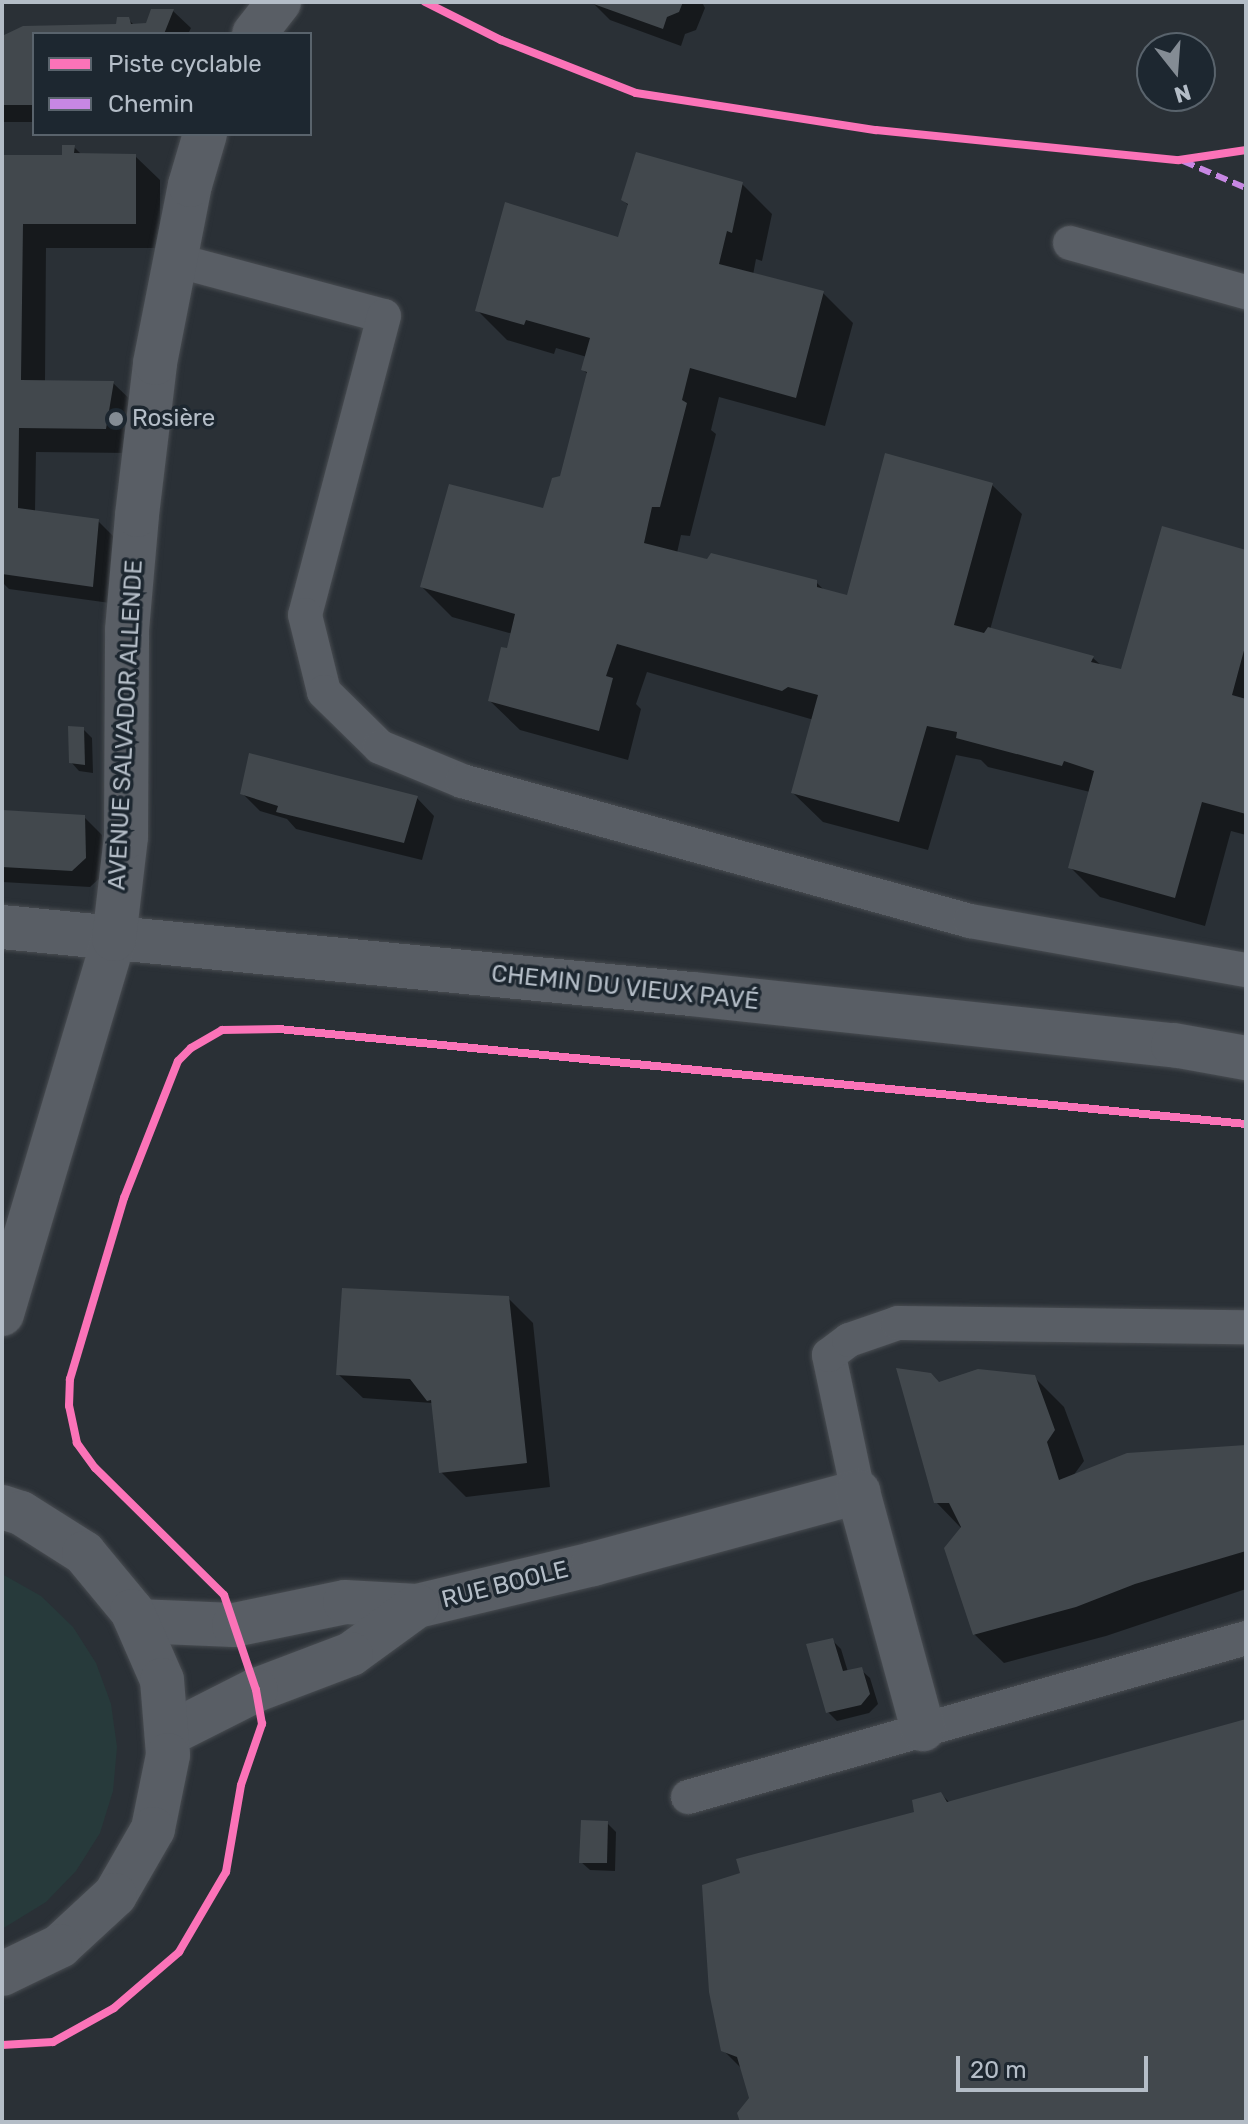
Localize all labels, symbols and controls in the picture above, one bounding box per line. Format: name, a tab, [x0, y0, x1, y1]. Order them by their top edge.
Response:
legend	[32, 32, 312, 136]
north arrow	[1136, 32, 1216, 112]
text: Piste cyclable	[108, 50, 262, 78]
text: N	[1171, 78, 1194, 109]
text: Chemin	[108, 90, 194, 118]
place label: Rosière	[132, 405, 215, 433]
marker: Rosière	[107, 410, 125, 428]
street label: AVENUE SALVADOR ALLENDE	[103, 559, 149, 891]
street label: CHEMIN DU VIEUX PAVÉ	[490, 960, 760, 1016]
street label: RUE BOOLE	[439, 1555, 571, 1615]
scale bar	[960, 2040, 1152, 2090]
text: 20 m	[970, 2056, 1027, 2084]

